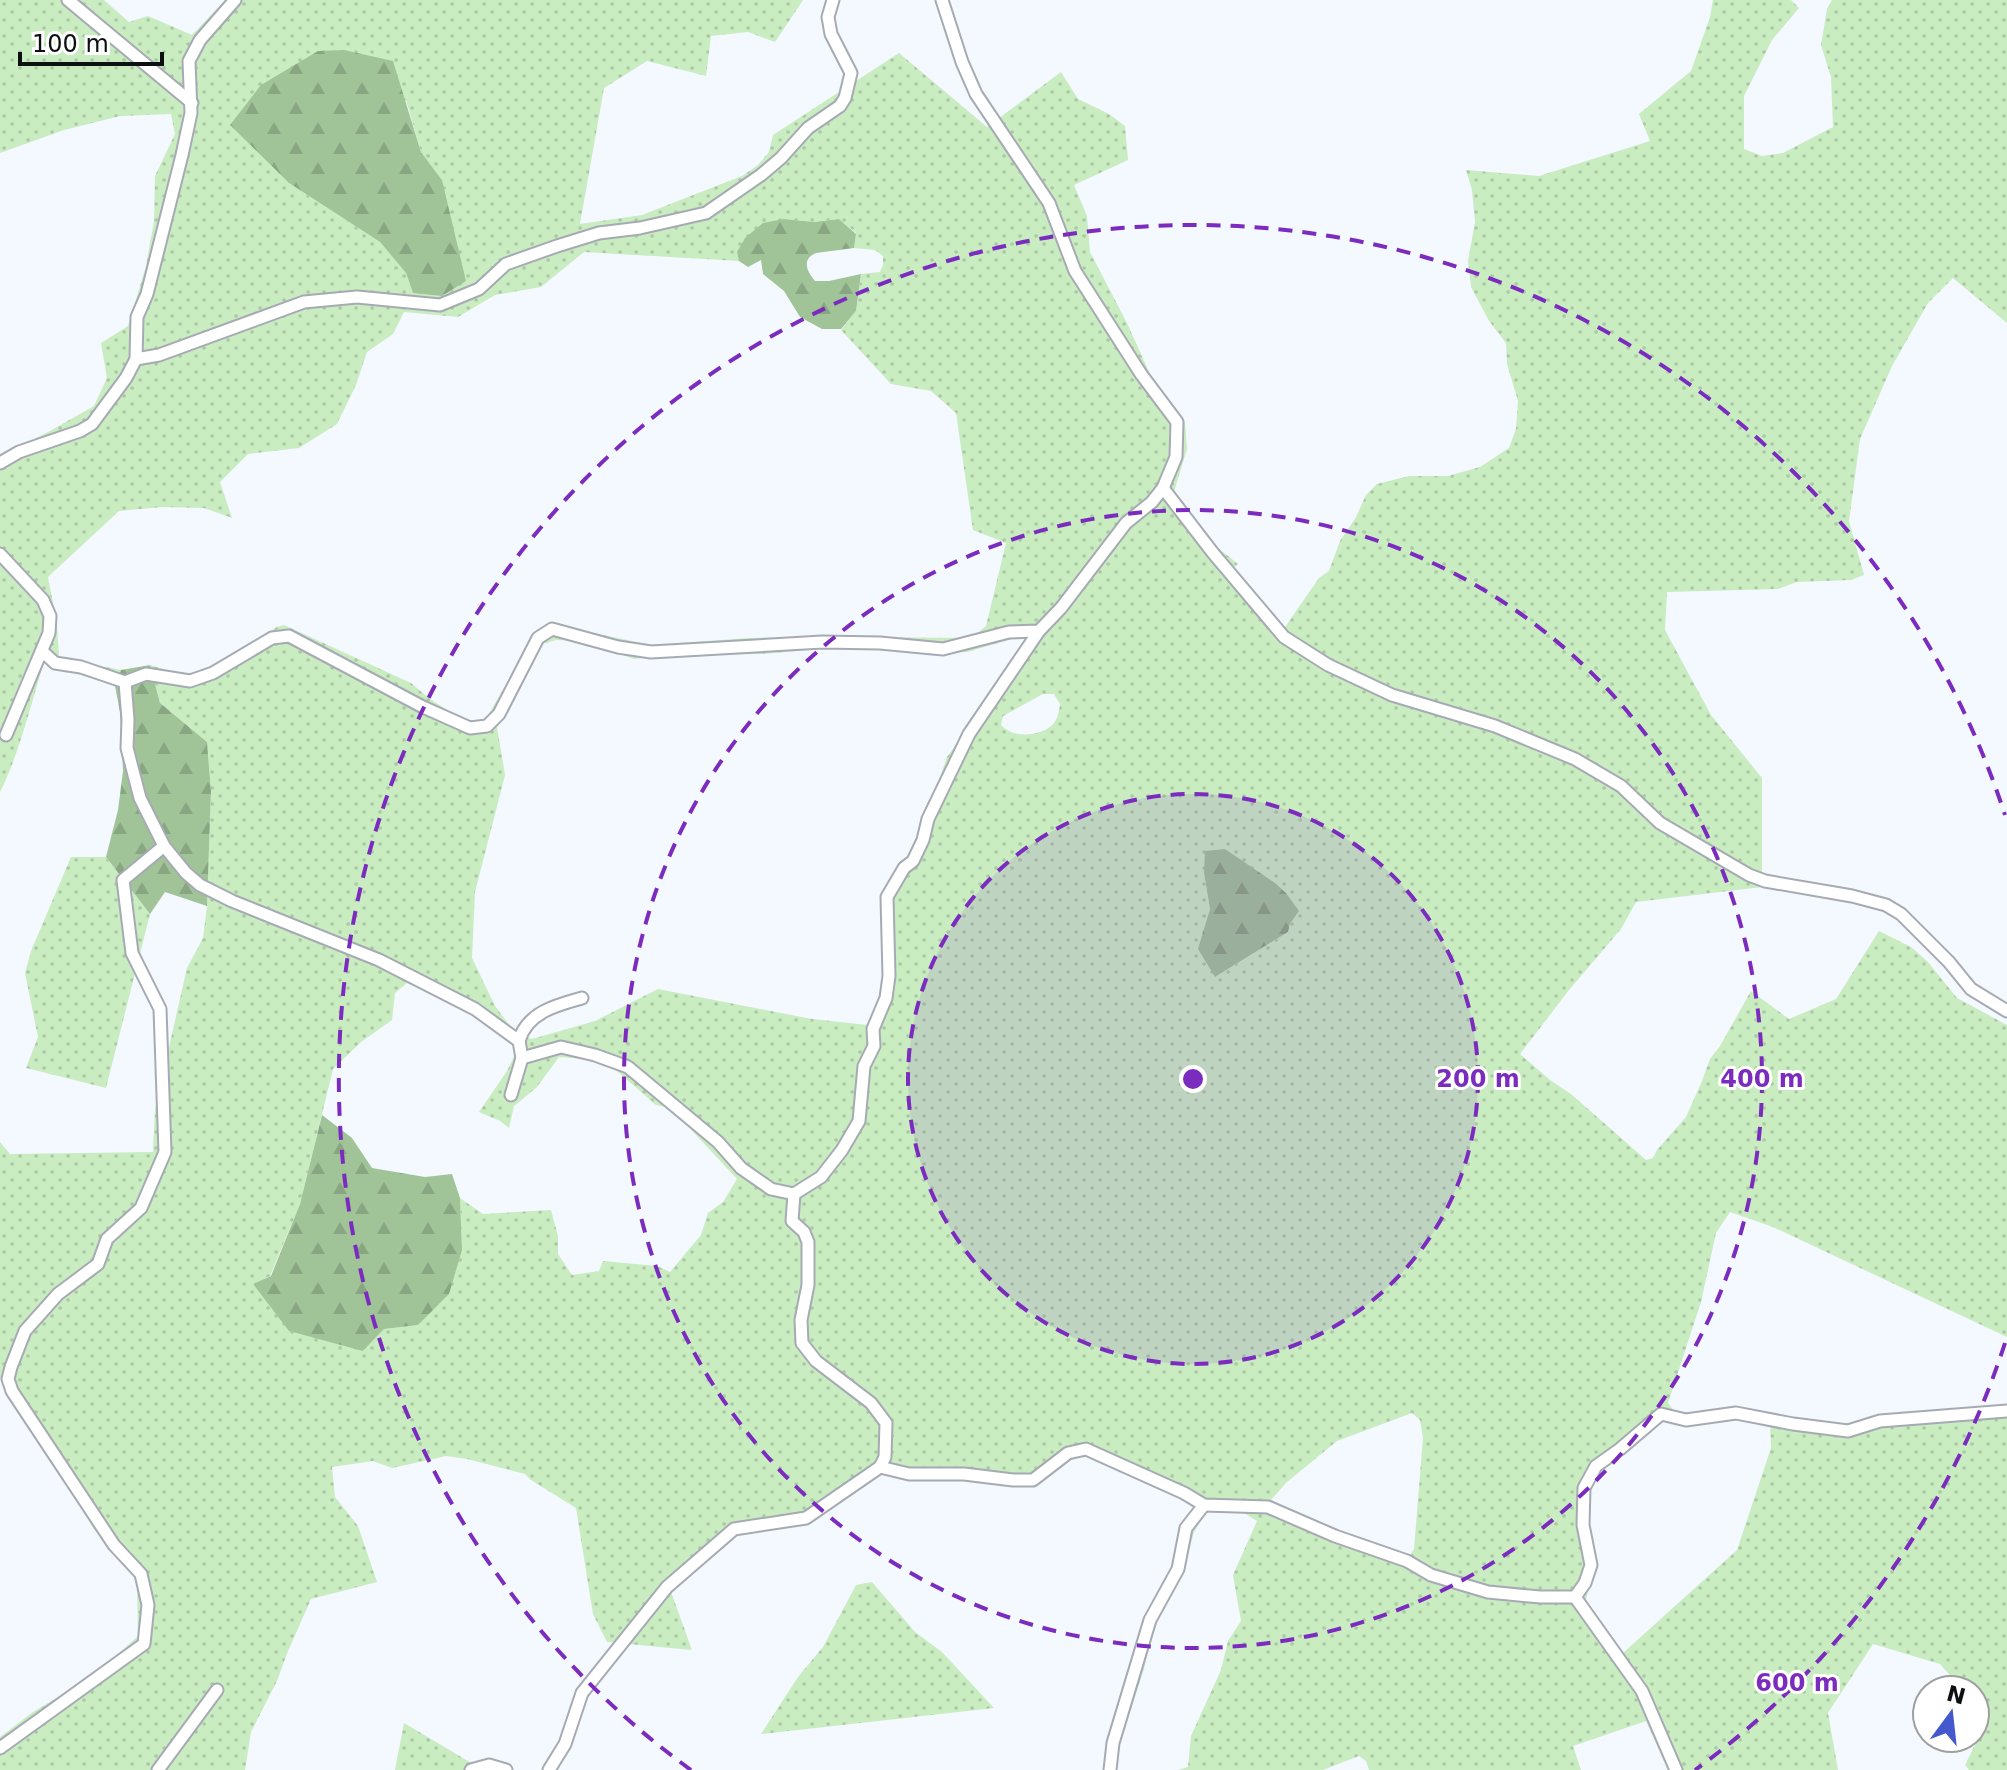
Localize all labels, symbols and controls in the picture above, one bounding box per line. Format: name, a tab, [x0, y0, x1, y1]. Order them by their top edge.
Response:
scale bar	[20, 16, 162, 66]
text: 100 m	[32, 30, 109, 58]
centre of rings	[1179, 1065, 1207, 1093]
text: 200 m	[1436, 1065, 1520, 1093]
text: 400 m	[1720, 1065, 1804, 1093]
text: 600 m	[1755, 1669, 1839, 1697]
north arrow	[1911, 1674, 1991, 1754]
text: N	[1944, 1681, 1968, 1710]

